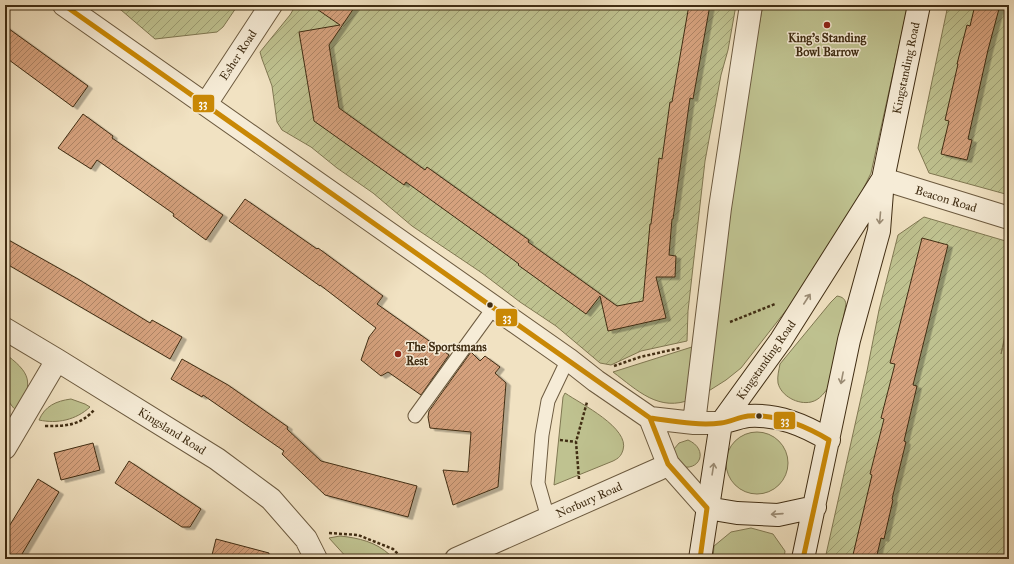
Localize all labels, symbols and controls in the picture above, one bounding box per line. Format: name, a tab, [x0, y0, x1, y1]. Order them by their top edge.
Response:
marker: King's Standing Bowl Barrow	[822, 20, 832, 30]
street label: Kingstanding Road	[889, 21, 924, 115]
street label: Esher Road	[217, 27, 259, 83]
place label: King's Standing Bowl Barrow	[788, 31, 866, 59]
line badge: 33	[192, 94, 215, 113]
text: 33	[199, 97, 207, 111]
street label: Beacon Road	[913, 183, 979, 215]
one-way arrow	[876, 211, 883, 224]
one-way arrow	[804, 293, 812, 305]
unlabelled marker	[485, 300, 495, 310]
line badge: 33	[495, 308, 518, 327]
text: 33	[503, 311, 511, 325]
street label: Kingstanding Road	[733, 318, 799, 403]
place label: The Sportsmans Rest	[405, 340, 487, 368]
marker: The Sportsmans Rest	[393, 349, 403, 359]
one-way arrow	[838, 371, 846, 384]
street label: Kingsland Road	[135, 405, 208, 458]
unlabelled marker	[754, 411, 764, 421]
line badge: 33	[773, 411, 796, 430]
text: 33	[781, 414, 789, 428]
one-way arrow	[710, 463, 718, 476]
street label: Norbury Road	[554, 479, 624, 521]
one-way arrow	[771, 511, 784, 518]

